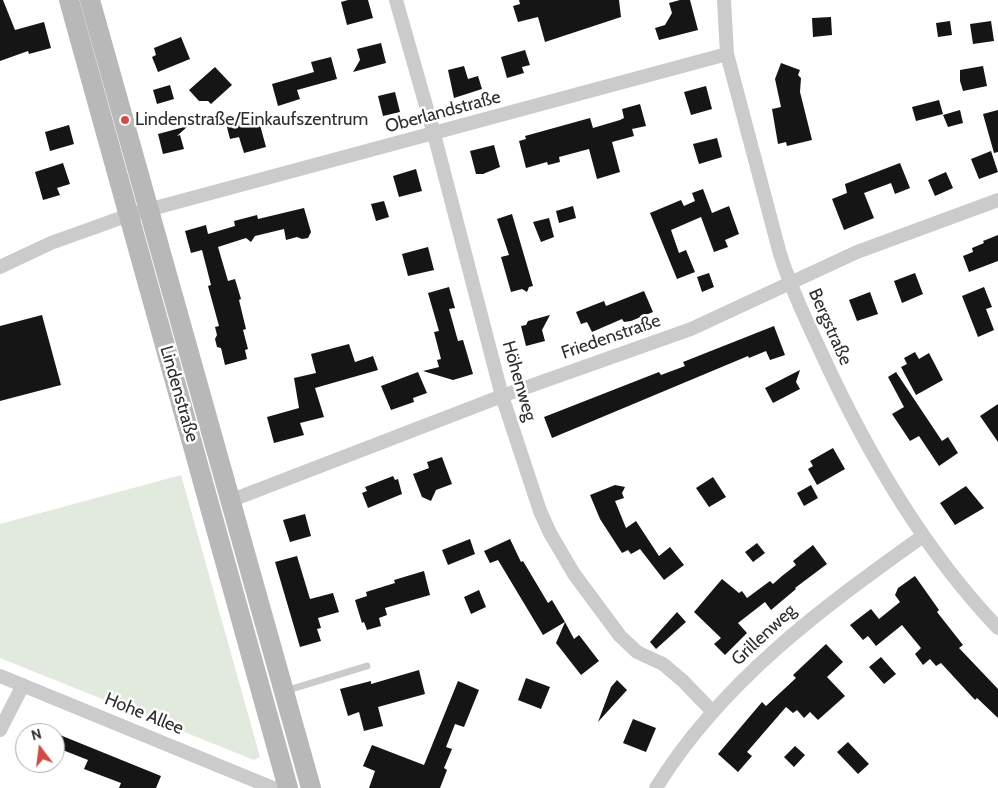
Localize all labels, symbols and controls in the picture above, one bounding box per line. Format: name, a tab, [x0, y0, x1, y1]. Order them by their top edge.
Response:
street label: Oberlandstraße	[383, 86, 503, 138]
place label: Lindenstraße/Einkaufszentrum	[135, 109, 368, 131]
marker: Lindenstraße/Einkaufszentrum	[119, 114, 131, 126]
street label: Bergstraße	[804, 285, 856, 369]
street label: Friedenstraße	[558, 310, 664, 364]
street label: Höhenweg	[497, 338, 541, 424]
street label: Lindenstraße	[155, 343, 203, 445]
street label: Grillenweg	[727, 600, 801, 670]
street label: Hohe Allee	[101, 688, 187, 740]
north arrow	[15, 723, 65, 773]
text: N	[29, 725, 43, 744]

